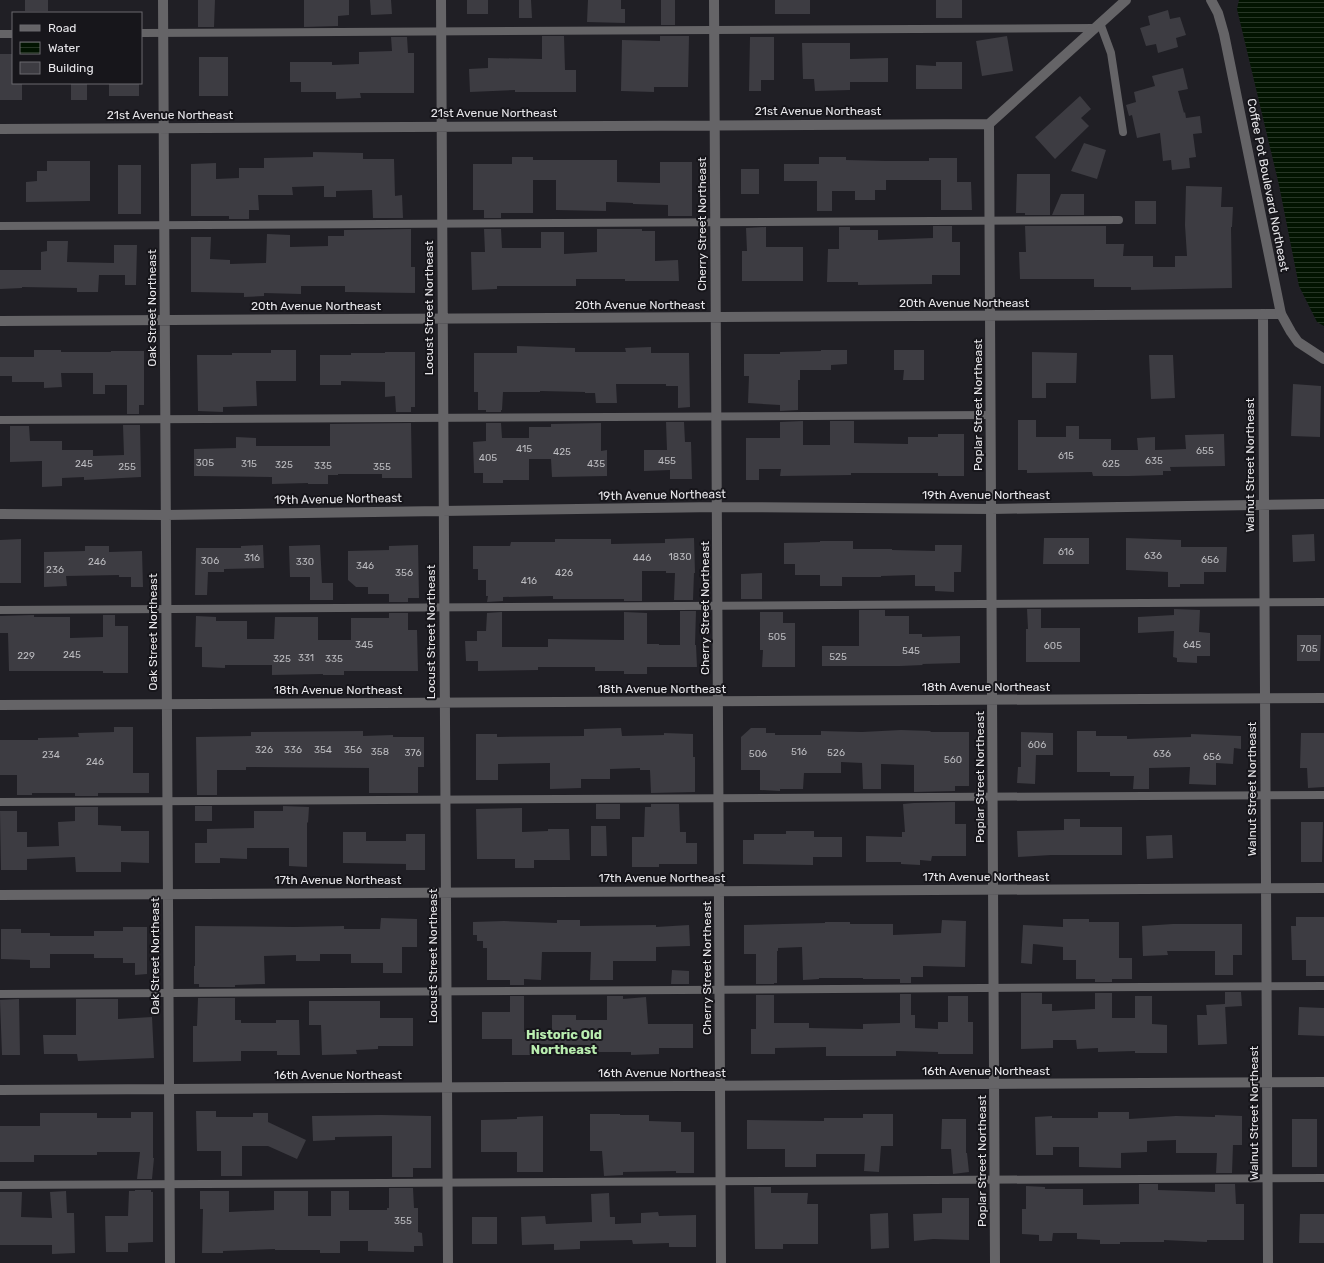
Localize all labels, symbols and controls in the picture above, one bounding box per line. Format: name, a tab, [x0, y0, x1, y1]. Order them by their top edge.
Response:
legend	[12, 12, 142, 84]
text: Road	[48, 21, 76, 35]
text: Water	[48, 41, 80, 55]
text: Building	[48, 61, 94, 75]
street label: Coffee Pot Boulevard Northeast	[1244, 97, 1292, 273]
street label: 21st Avenue Northeast	[755, 104, 882, 118]
street label: 21st Avenue Northeast	[431, 106, 558, 120]
street label: 21st Avenue Northeast	[107, 108, 234, 122]
street label: Cherry Street Northeast	[695, 157, 709, 291]
street label: Locust Street Northeast	[422, 240, 436, 375]
street label: Oak Street Northeast	[145, 249, 159, 367]
street label: 20th Avenue Northeast	[899, 296, 1029, 310]
street label: 20th Avenue Northeast	[575, 298, 705, 312]
street label: 20th Avenue Northeast	[251, 299, 381, 313]
street label: Poplar Street Northeast	[971, 339, 985, 471]
street label: Walnut Street Northeast	[1243, 397, 1257, 532]
house number: 415	[516, 443, 532, 455]
house number: 655	[1196, 445, 1214, 457]
house number: 425	[553, 446, 571, 458]
house number: 615	[1058, 450, 1074, 462]
house number: 405	[479, 452, 497, 464]
house number: 455	[658, 455, 676, 467]
house number: 635	[1145, 455, 1163, 467]
house number: 305	[196, 457, 214, 469]
house number: 245	[75, 458, 93, 470]
house number: 315	[241, 458, 257, 470]
house number: 435	[587, 458, 605, 470]
house number: 625	[1102, 458, 1120, 470]
house number: 325	[275, 459, 293, 471]
house number: 335	[314, 460, 332, 472]
house number: 255	[118, 461, 136, 473]
house number: 355	[373, 461, 391, 473]
street label: 19th Avenue Northeast	[598, 487, 726, 503]
street label: 19th Avenue Northeast	[922, 488, 1050, 502]
street label: 19th Avenue Northeast	[274, 491, 402, 507]
street label: Cherry Street Northeast	[698, 541, 712, 675]
house number: 616	[1058, 546, 1074, 558]
house number: 636	[1144, 550, 1162, 562]
house number: 1830	[669, 551, 692, 563]
house number: 316	[244, 552, 260, 564]
house number: 446	[633, 552, 651, 564]
house number: 656	[1201, 554, 1219, 566]
house number: 306	[201, 555, 219, 567]
house number: 246	[88, 556, 106, 568]
house number: 330	[296, 556, 314, 568]
house number: 346	[356, 560, 374, 572]
house number: 236	[46, 564, 64, 576]
street label: Locust Street Northeast	[424, 564, 438, 699]
house number: 356	[395, 567, 413, 579]
house number: 426	[555, 567, 573, 579]
street label: Oak Street Northeast	[146, 573, 160, 691]
house number: 416	[521, 575, 537, 587]
house number: 505	[768, 631, 786, 643]
house number: 345	[355, 639, 373, 651]
house number: 645	[1183, 639, 1201, 651]
house number: 605	[1044, 640, 1062, 652]
house number: 705	[1300, 643, 1318, 655]
house number: 545	[902, 645, 920, 657]
house number: 245	[63, 649, 81, 661]
house number: 229	[17, 650, 35, 662]
house number: 525	[829, 651, 847, 663]
house number: 331	[298, 652, 314, 664]
house number: 325	[273, 653, 291, 665]
house number: 335	[325, 653, 343, 665]
street label: 18th Avenue Northeast	[922, 680, 1050, 694]
street label: 18th Avenue Northeast	[598, 682, 726, 696]
street label: 18th Avenue Northeast	[274, 683, 402, 697]
street label: Poplar Street Northeast	[973, 711, 987, 843]
street label: Walnut Street Northeast	[1245, 721, 1259, 856]
house number: 606	[1028, 739, 1046, 751]
house number: 326	[255, 744, 273, 756]
house number: 336	[284, 744, 302, 756]
house number: 354	[314, 744, 332, 756]
house number: 356	[344, 744, 362, 756]
house number: 358	[371, 746, 389, 758]
house number: 516	[791, 746, 807, 758]
house number: 376	[405, 747, 421, 759]
house number: 526	[827, 747, 845, 759]
house number: 506	[749, 748, 767, 760]
house number: 636	[1153, 748, 1171, 760]
house number: 234	[42, 749, 60, 761]
house number: 656	[1203, 751, 1221, 763]
house number: 560	[944, 754, 962, 766]
house number: 246	[86, 756, 104, 768]
street label: 17th Avenue Northeast	[923, 870, 1050, 884]
street label: 17th Avenue Northeast	[599, 871, 726, 885]
street label: 17th Avenue Northeast	[275, 873, 402, 887]
street label: Locust Street Northeast	[426, 888, 440, 1023]
street label: Oak Street Northeast	[148, 897, 162, 1015]
street label: Cherry Street Northeast	[700, 901, 714, 1035]
district label: Historic Old Northeast	[526, 1027, 602, 1057]
street label: Walnut Street Northeast	[1247, 1045, 1261, 1180]
street label: 16th Avenue Northeast	[922, 1064, 1050, 1078]
street label: 16th Avenue Northeast	[598, 1066, 726, 1080]
street label: 16th Avenue Northeast	[274, 1068, 402, 1082]
street label: Poplar Street Northeast	[975, 1095, 989, 1227]
house number: 355	[394, 1215, 412, 1227]

